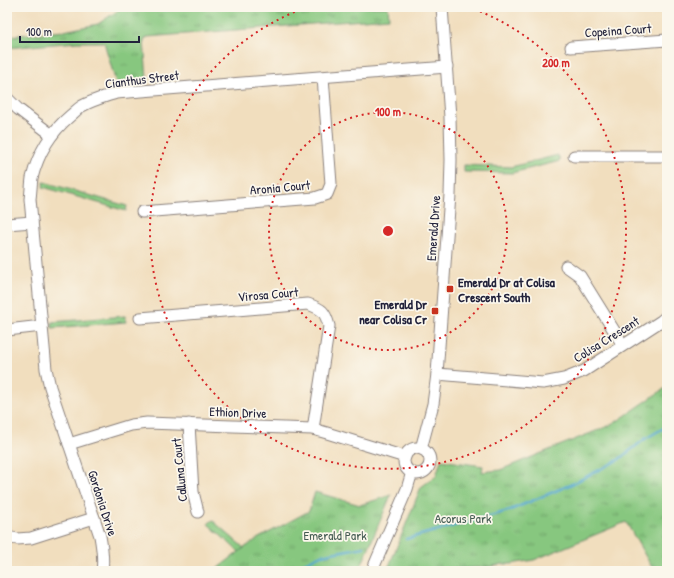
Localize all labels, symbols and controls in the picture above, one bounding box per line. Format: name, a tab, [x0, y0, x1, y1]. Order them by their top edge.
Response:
scale bar	[20, 18, 139, 44]
street label: Copeina Court	[584, 19, 653, 41]
text: 100 m	[26, 23, 52, 40]
text: 200 m	[542, 54, 570, 71]
street label: Cianthus Street	[104, 65, 181, 92]
text: 100 m	[375, 103, 401, 120]
street label: Aronia Court	[249, 175, 311, 199]
street label: Emerald Drive	[422, 195, 444, 261]
centre of rings	[381, 224, 395, 238]
place label: Emerald Dr at Colisa Crescent South	[458, 273, 556, 306]
street label: Virosa Court	[237, 282, 299, 306]
marker: Emerald Dr at Colisa Crescent South	[445, 284, 455, 294]
place label: Emerald Dr near Colisa Cr	[359, 295, 428, 328]
marker: Emerald Dr near Colisa Cr	[430, 306, 440, 316]
street label: Colisa Crescent	[570, 311, 643, 366]
street label: Ethion Drive	[209, 402, 267, 422]
street label: Calluna Court	[167, 437, 191, 503]
street label: Gordonia Drive	[84, 468, 122, 538]
park label: Acorus Park	[435, 509, 492, 527]
park label: Emerald Park	[303, 526, 367, 544]

